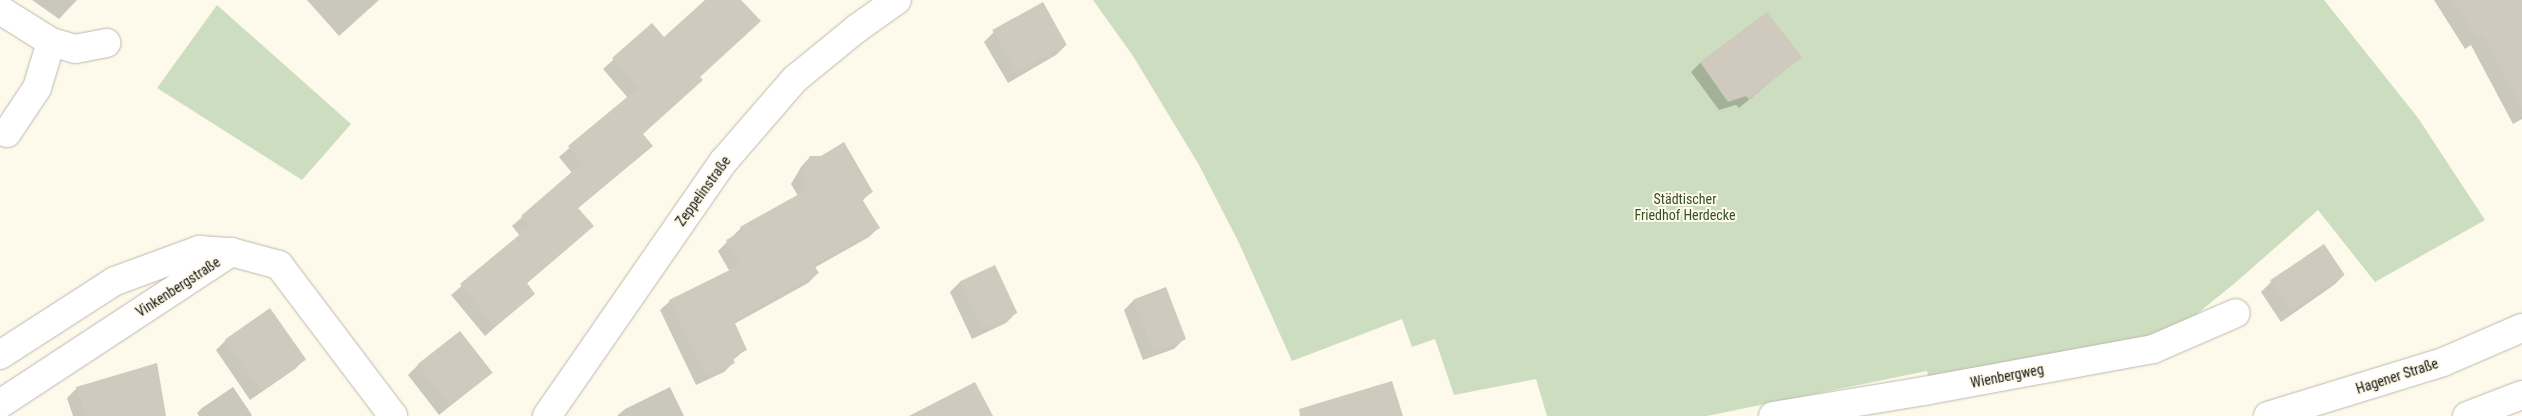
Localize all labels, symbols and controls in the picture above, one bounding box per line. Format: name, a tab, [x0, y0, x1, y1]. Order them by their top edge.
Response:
street label: Zeppelinstraße	[672, 153, 734, 229]
park label: Städtischer Friedhof Herdecke	[1634, 191, 1736, 223]
street label: Vinkenbergstraße	[133, 254, 223, 320]
street label: Hagener Straße	[2354, 355, 2440, 397]
street label: Wienbergweg	[1969, 361, 2045, 391]

